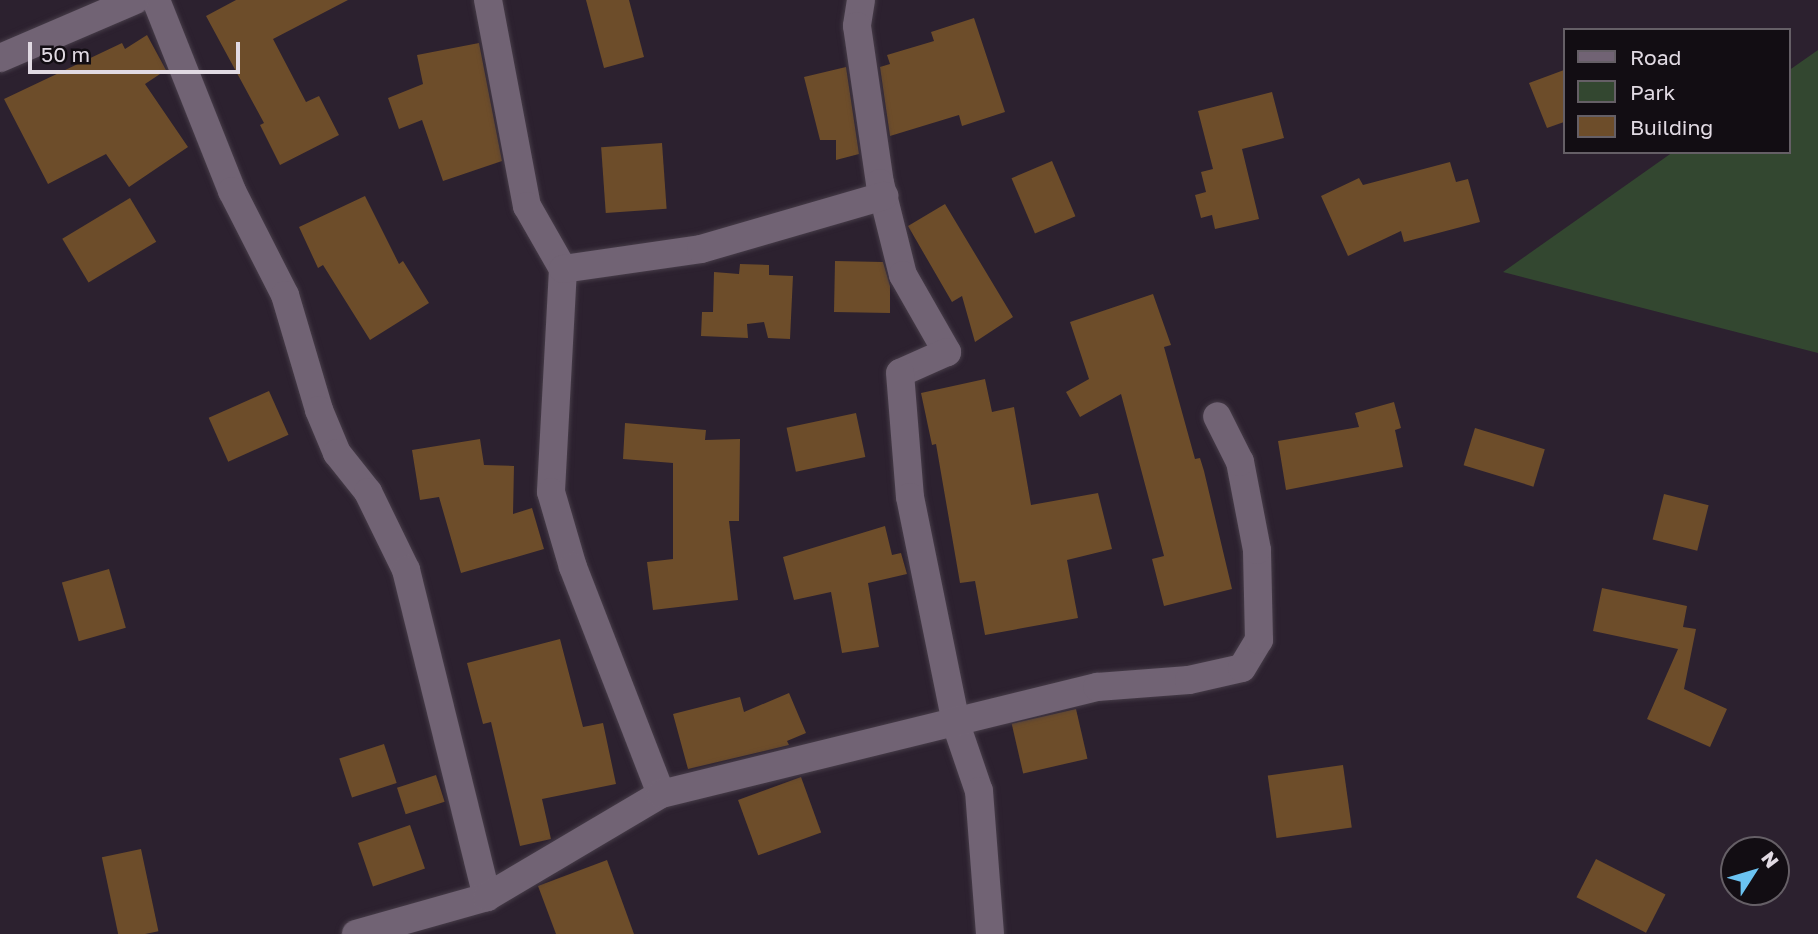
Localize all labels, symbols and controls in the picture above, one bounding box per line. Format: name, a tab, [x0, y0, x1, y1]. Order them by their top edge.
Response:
scale bar	[32, 28, 243, 72]
legend	[1562, 28, 1790, 154]
text: 50 m	[41, 41, 90, 67]
text: Road	[1630, 44, 1681, 70]
text: Park	[1630, 79, 1675, 105]
text: Building	[1630, 114, 1713, 140]
north arrow	[1720, 836, 1790, 906]
text: N	[1757, 847, 1784, 872]

